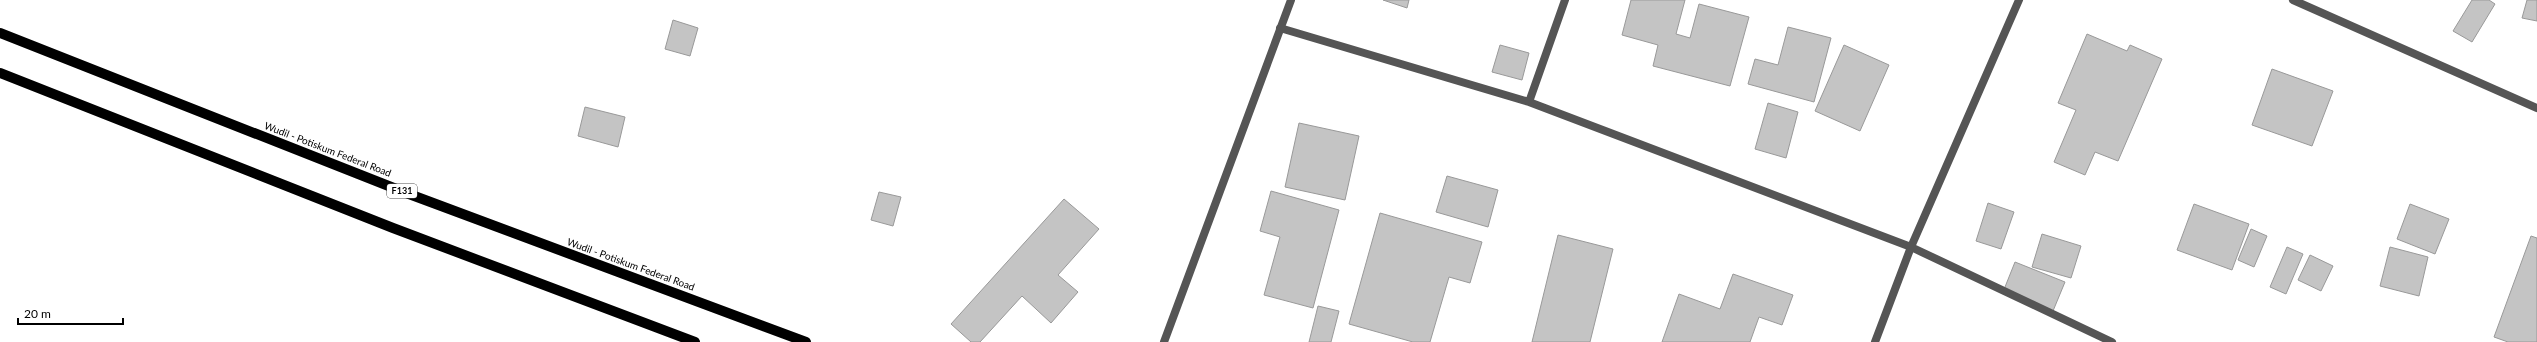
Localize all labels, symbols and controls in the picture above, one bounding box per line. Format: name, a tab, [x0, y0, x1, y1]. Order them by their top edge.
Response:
street label: Wudil - Potiskum Federal Road	[263, 119, 393, 179]
road number: F131	[387, 184, 417, 198]
street label: Wudil - Potiskum Federal Road	[566, 235, 696, 293]
scale bar	[18, 300, 123, 326]
text: 20 m	[24, 306, 51, 321]

